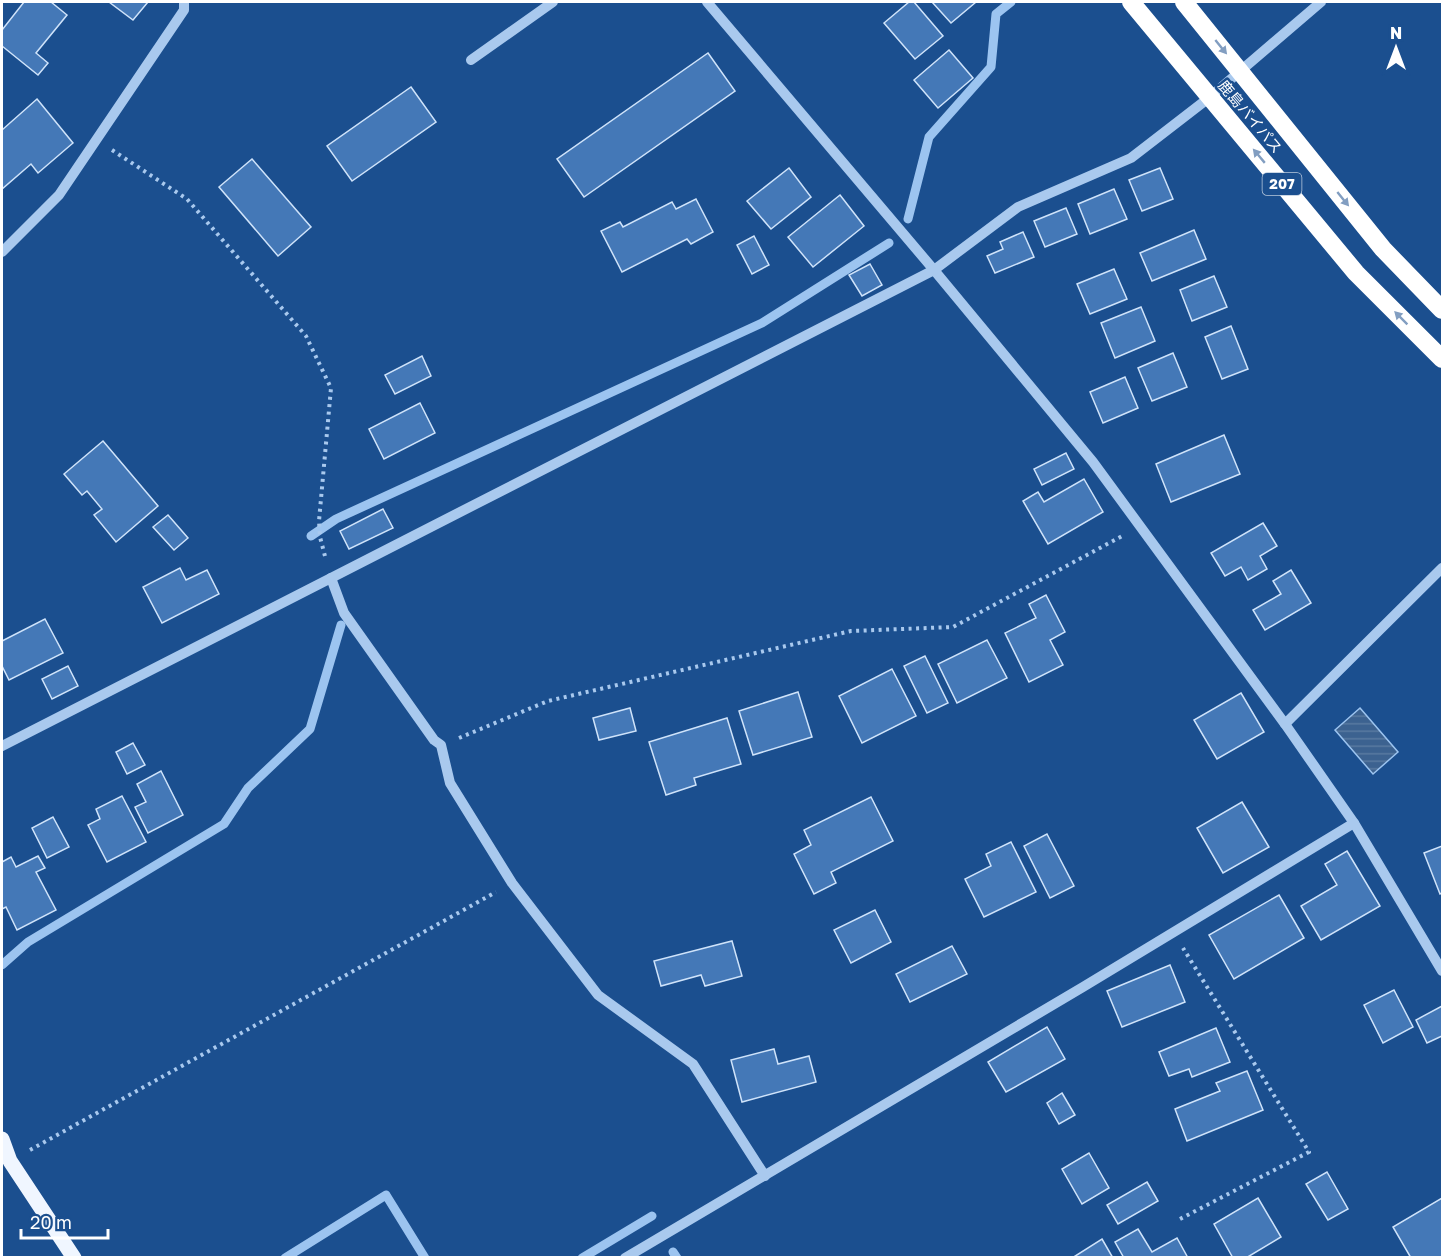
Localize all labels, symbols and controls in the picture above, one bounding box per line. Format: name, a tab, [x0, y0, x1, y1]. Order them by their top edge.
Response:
north arrow	[1366, 18, 1426, 78]
text: N	[1390, 23, 1402, 43]
one-way arrow	[1215, 39, 1228, 55]
street label: 鹿島バイパス	[1215, 76, 1286, 157]
one-way arrow	[1252, 148, 1265, 164]
road number: 207	[1262, 173, 1302, 195]
one-way arrow	[1337, 191, 1350, 207]
one-way arrow	[1395, 311, 1409, 325]
scale bar	[21, 1202, 108, 1240]
text: 20 m	[30, 1211, 72, 1233]

